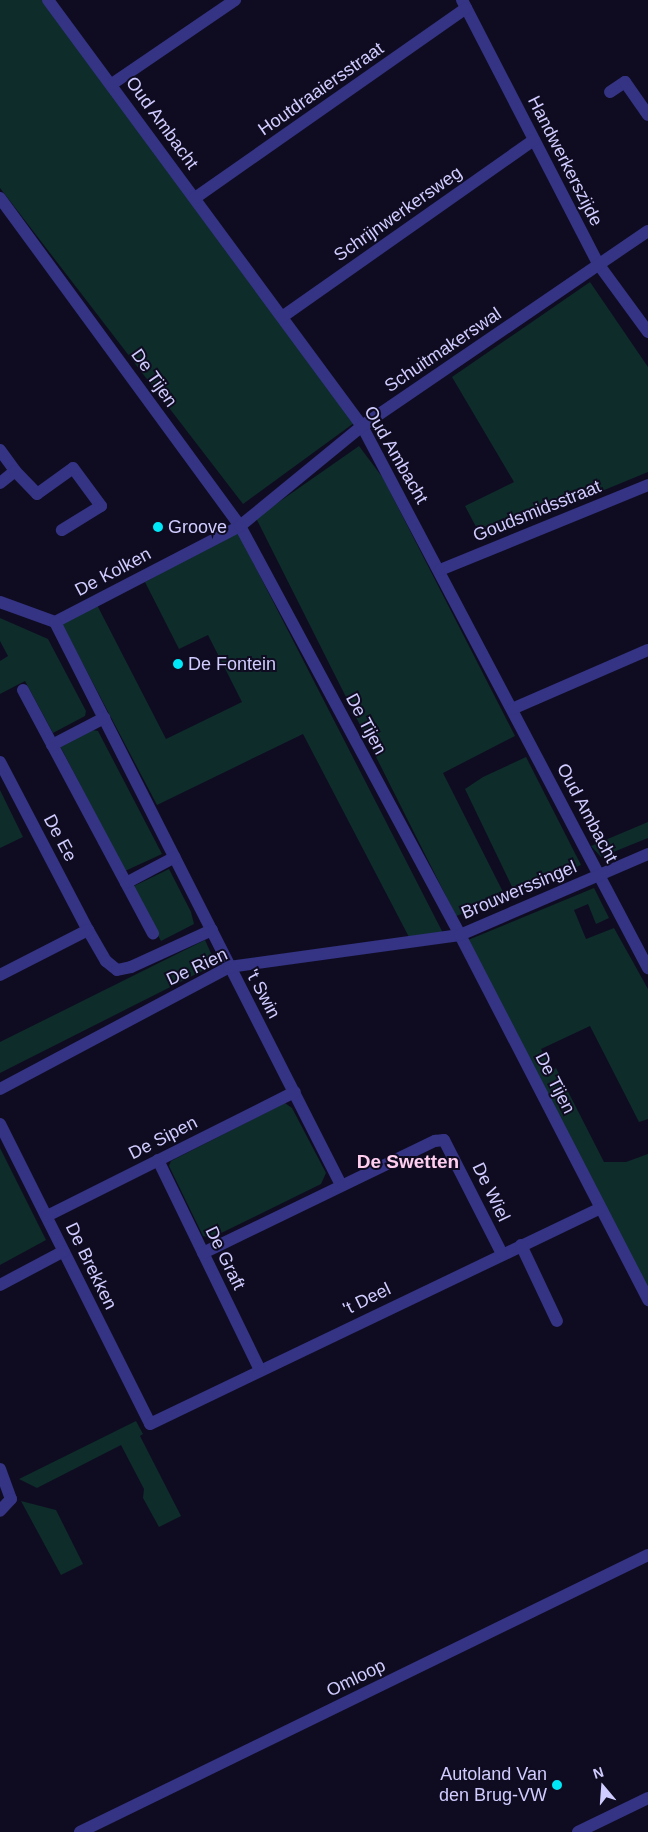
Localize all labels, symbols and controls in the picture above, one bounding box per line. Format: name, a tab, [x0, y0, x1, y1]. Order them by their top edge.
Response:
street label: Houtdraaiersstraat	[254, 38, 388, 140]
street label: Oud Ambacht	[121, 72, 203, 174]
street label: Handwerkerszijde	[523, 92, 607, 230]
street label: Schrijnwerkersweg	[330, 162, 466, 266]
street label: Schuitmakerswal	[381, 303, 505, 397]
street label: De Tijen	[126, 345, 182, 411]
street label: Oud Ambacht	[359, 402, 433, 508]
street label: Goudsmidsstraat	[470, 476, 604, 546]
place label: Groove	[168, 516, 227, 538]
marker: Groove	[152, 521, 164, 533]
street label: De Kolken	[71, 543, 155, 601]
place label: De Fontein	[188, 653, 276, 675]
marker: De Fontein	[172, 658, 184, 670]
street label: De Tijen	[341, 690, 391, 758]
street label: Oud Ambacht	[552, 759, 622, 867]
street label: De Ee	[39, 811, 81, 865]
street label: Brouwerssingel	[458, 856, 580, 924]
street label: De Rien	[163, 943, 231, 991]
street label: 't Swin	[241, 966, 285, 1022]
street label: De Tijen	[530, 1049, 580, 1117]
street label: De Sipen	[125, 1112, 201, 1164]
district label: De Swetten	[357, 1151, 459, 1173]
street label: De Wiel	[467, 1159, 515, 1225]
street label: De Brekken	[61, 1219, 121, 1313]
street label: De Graft	[200, 1223, 250, 1293]
street label: 't Deel	[340, 1278, 394, 1320]
street label: Omloop	[323, 1654, 389, 1702]
north arrow	[578, 1762, 628, 1812]
place label: Autoland Van den Brug-VW	[439, 1764, 547, 1806]
text: N	[591, 1764, 606, 1782]
marker: Autoland Van den Brug-VW	[551, 1779, 563, 1791]

